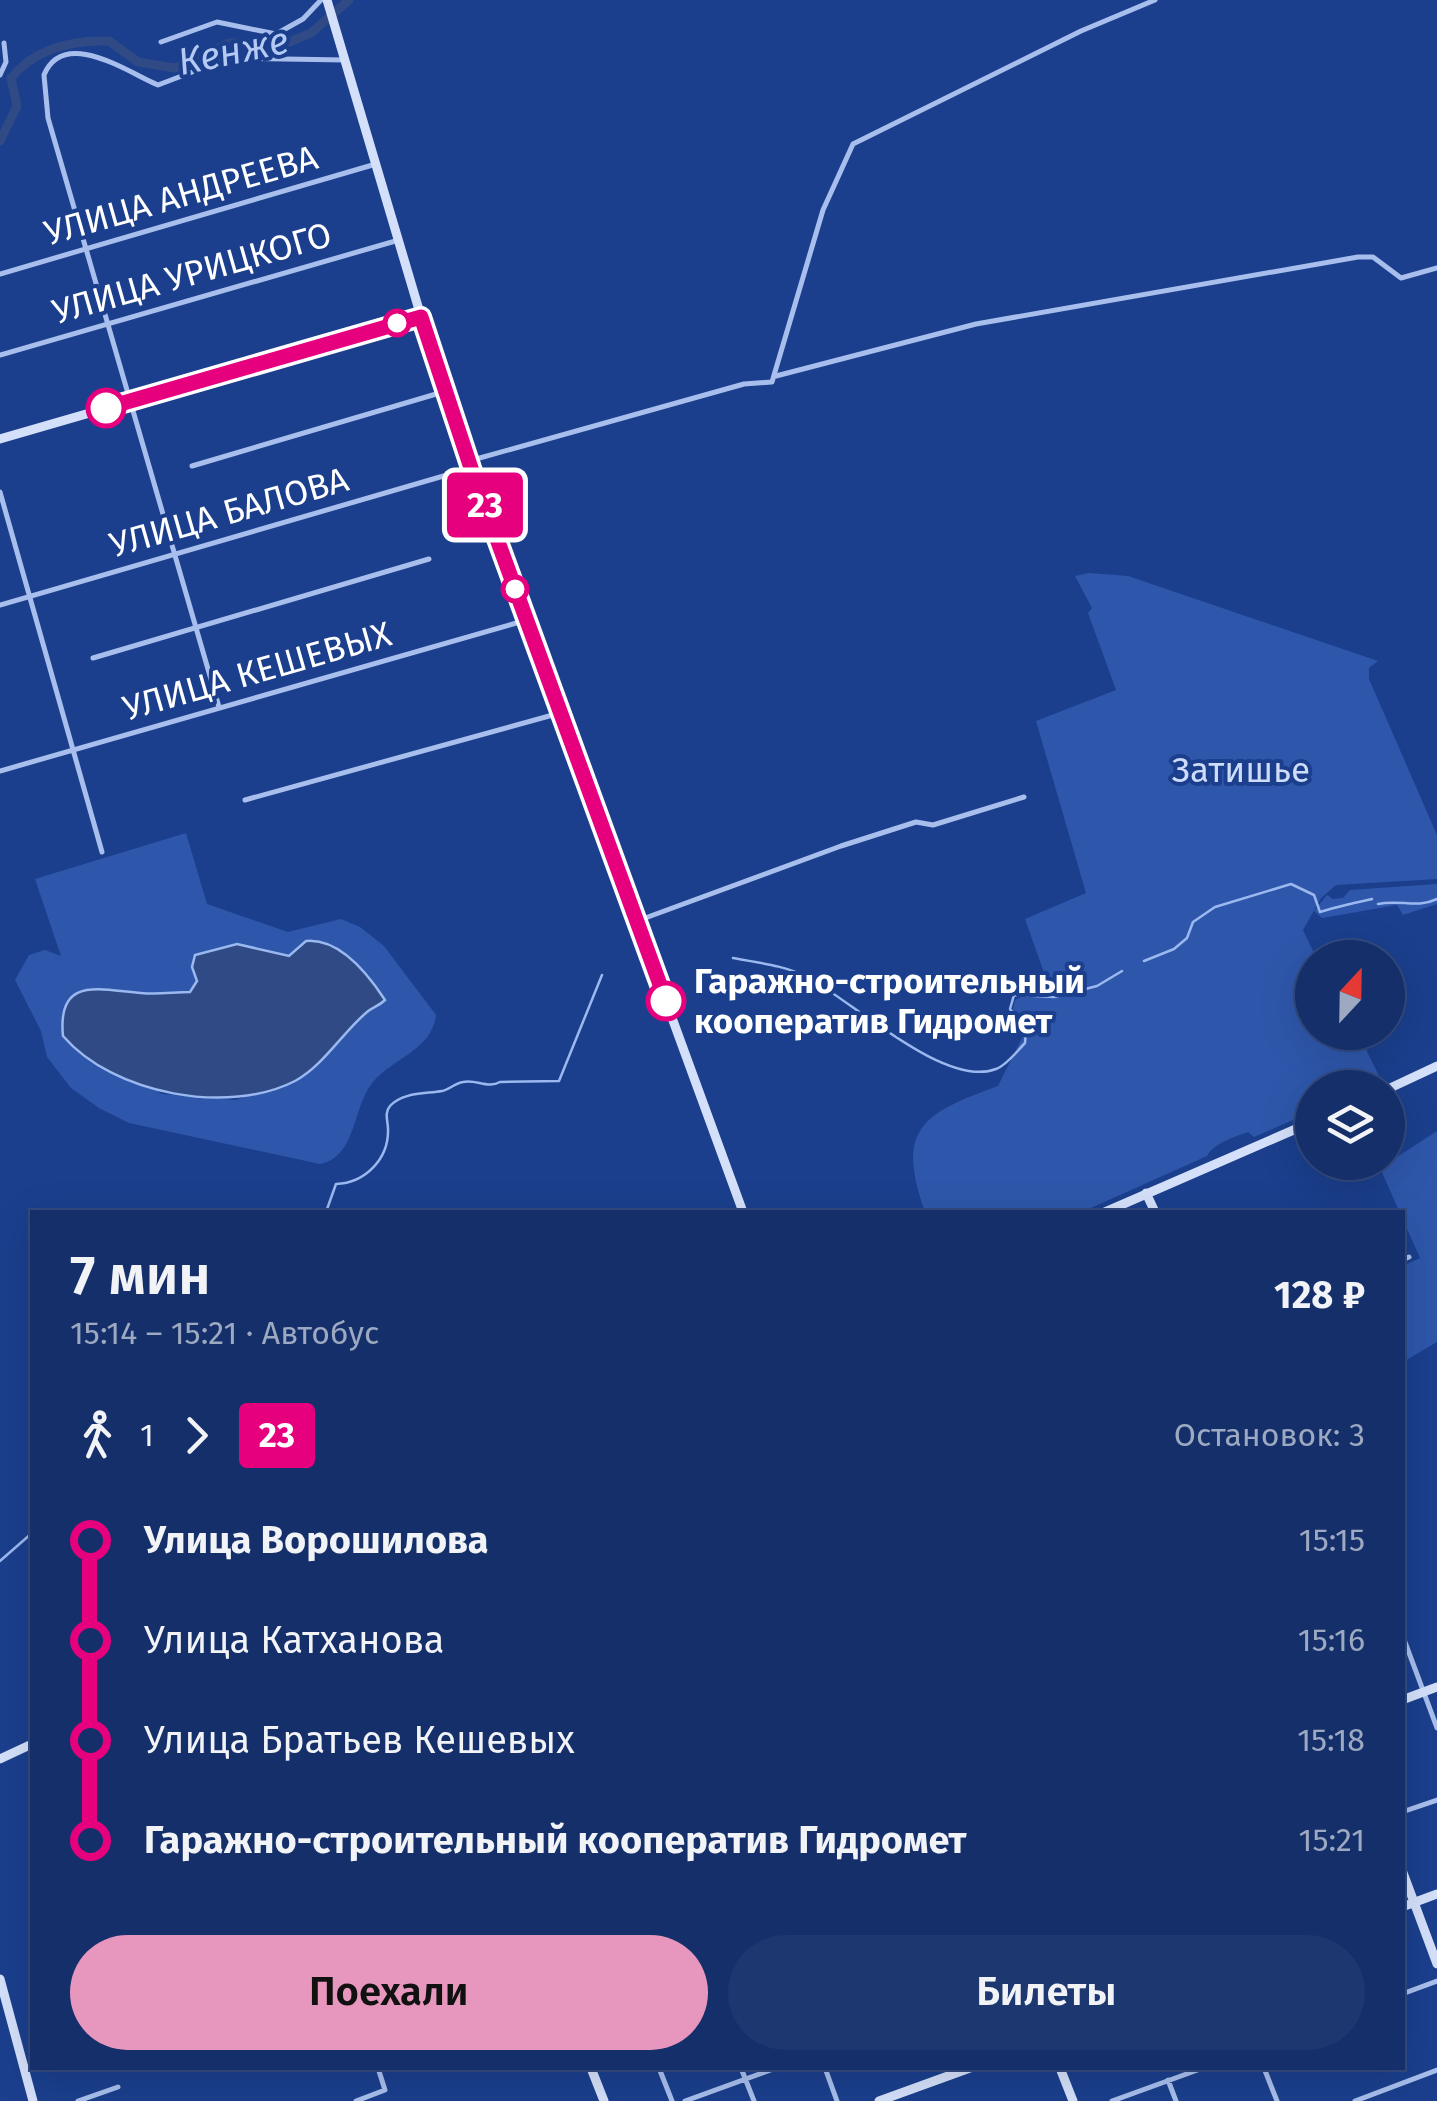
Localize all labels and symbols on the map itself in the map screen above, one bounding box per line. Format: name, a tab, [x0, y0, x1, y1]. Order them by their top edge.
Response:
water label: Кенже	[174, 17, 292, 85]
street label: УЛИЦА АНДРЕЕВА	[40, 136, 322, 254]
street label: УЛИЦА УРИЦКОГО	[48, 213, 336, 333]
unlabelled marker	[384, 310, 410, 336]
unlabelled marker	[87, 389, 125, 427]
street label: УЛИЦА БАЛОВА	[105, 458, 353, 566]
line badge: 23	[440, 472, 530, 538]
unlabelled marker	[502, 576, 528, 602]
street label: УЛИЦА КЕШЕВЫХ	[118, 613, 396, 729]
park label: Затишье	[1172, 749, 1310, 791]
north arrow	[1295, 940, 1405, 1050]
place label: Гаражно-строительный кооператив Гидромет	[694, 960, 1085, 1042]
marker: Гаражно-строительный кооператив Гидромет	[647, 982, 685, 1020]

